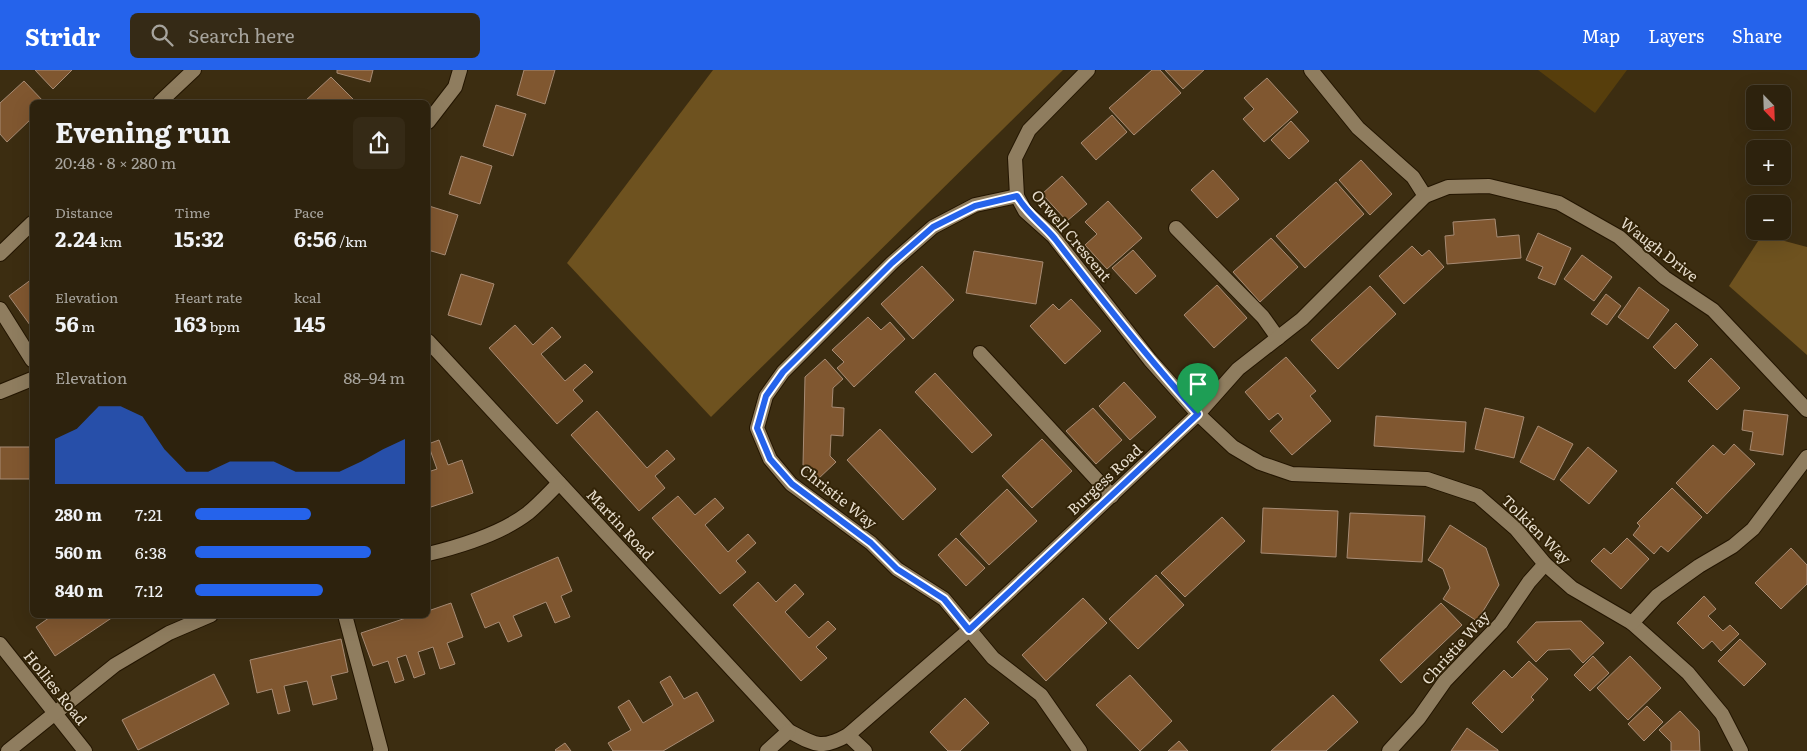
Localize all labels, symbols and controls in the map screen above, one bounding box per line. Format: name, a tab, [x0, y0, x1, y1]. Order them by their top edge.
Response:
search box	[130, 13, 480, 58]
text: Stridr	[25, 18, 100, 53]
icon: search	[148, 21, 176, 49]
text: Search here	[188, 21, 295, 49]
text: Map	[1582, 22, 1620, 49]
text: Layers	[1648, 22, 1704, 49]
text: Share	[1732, 22, 1782, 49]
north arrow	[1746, 85, 1791, 130]
map controls	[1746, 85, 1791, 240]
text: Evening run	[55, 110, 231, 152]
button: share	[353, 117, 405, 169]
button: +	[1746, 140, 1791, 185]
text: 20:48 · 8 × 280 m	[55, 150, 176, 174]
street label: Orwell Crescent	[1027, 184, 1118, 286]
button: −	[1746, 195, 1791, 240]
text: Distance	[55, 202, 113, 222]
text: Time	[174, 202, 210, 222]
text: Pace	[294, 202, 324, 222]
street label: Waugh Drive	[1616, 211, 1704, 287]
text: 2.24	[55, 222, 97, 253]
text: 15:32	[174, 222, 224, 253]
text: 6:56	[294, 222, 337, 253]
text: km	[97, 231, 122, 251]
text: /km	[337, 231, 367, 251]
text: Elevation	[55, 287, 118, 307]
text: Heart rate	[174, 287, 242, 307]
text: kcal	[294, 287, 321, 307]
text: 56	[55, 307, 79, 338]
text: 163	[174, 307, 207, 338]
text: 145	[294, 307, 326, 338]
text: m	[79, 316, 95, 336]
text: bpm	[207, 316, 240, 336]
pin	[1177, 363, 1219, 414]
text: Elevation	[55, 365, 127, 389]
text: 88–94 m	[343, 365, 405, 389]
icon: arrive	[1184, 370, 1212, 398]
street label: Burgess Road	[1061, 438, 1147, 520]
street label: Christie Way	[795, 458, 883, 534]
street label: Martin Road	[582, 483, 660, 565]
street label: Tolkien Way	[1497, 489, 1577, 569]
text: 280 m	[55, 502, 102, 526]
text: 7:21	[135, 502, 163, 526]
text: 560 m	[55, 540, 102, 564]
text: 6:38	[135, 540, 166, 564]
text: 840 m	[55, 578, 103, 602]
text: 7:12	[135, 578, 163, 602]
street label: Christie Way	[1415, 605, 1495, 689]
street label: Hollies Road	[19, 645, 93, 729]

